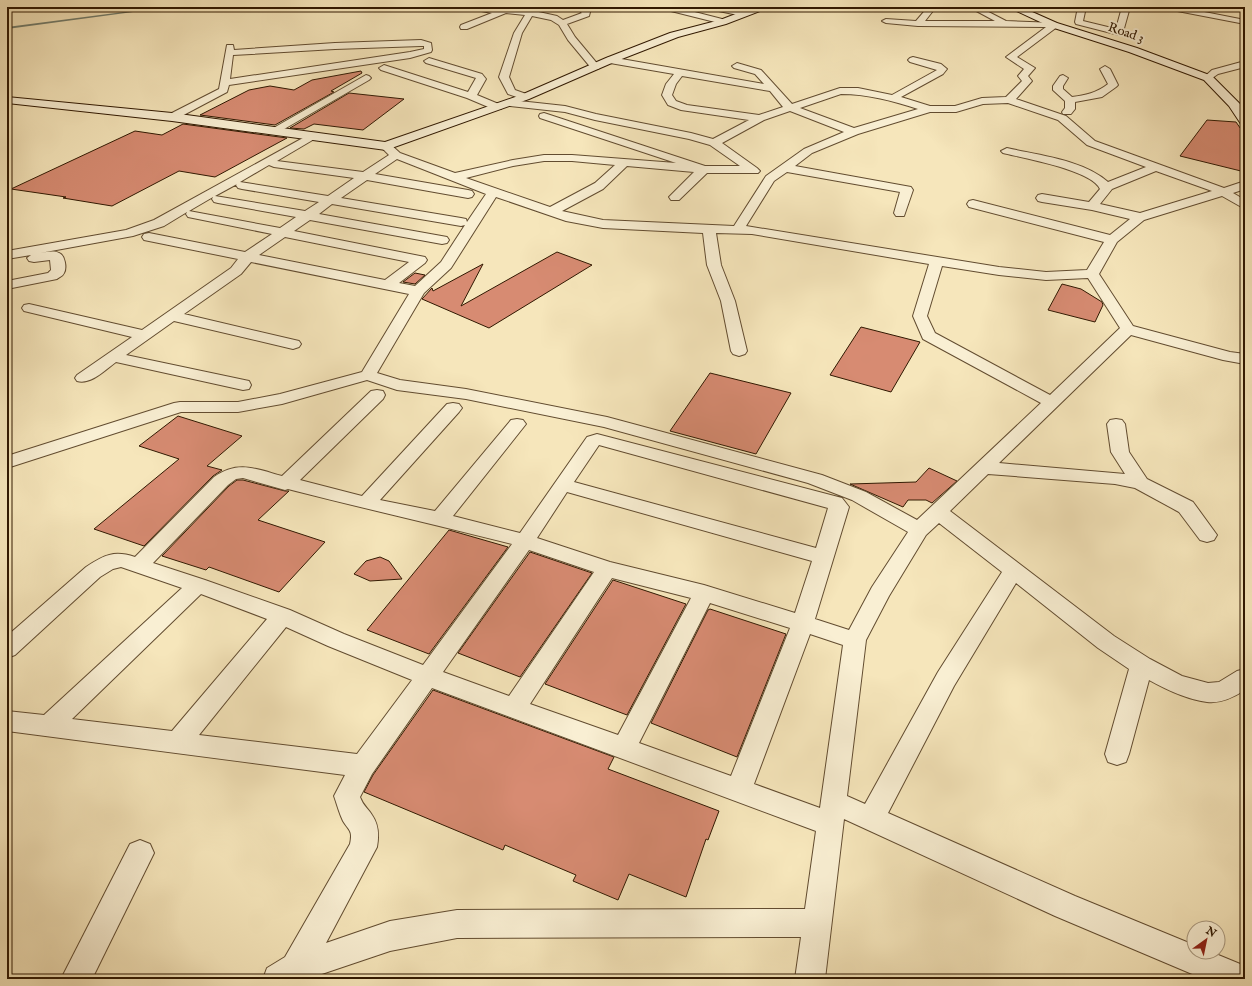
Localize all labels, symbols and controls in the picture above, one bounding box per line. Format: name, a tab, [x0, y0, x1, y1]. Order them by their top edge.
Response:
street label: Road 3	[1106, 19, 1146, 47]
north arrow	[1186, 920, 1226, 960]
text: N	[1202, 923, 1219, 941]

